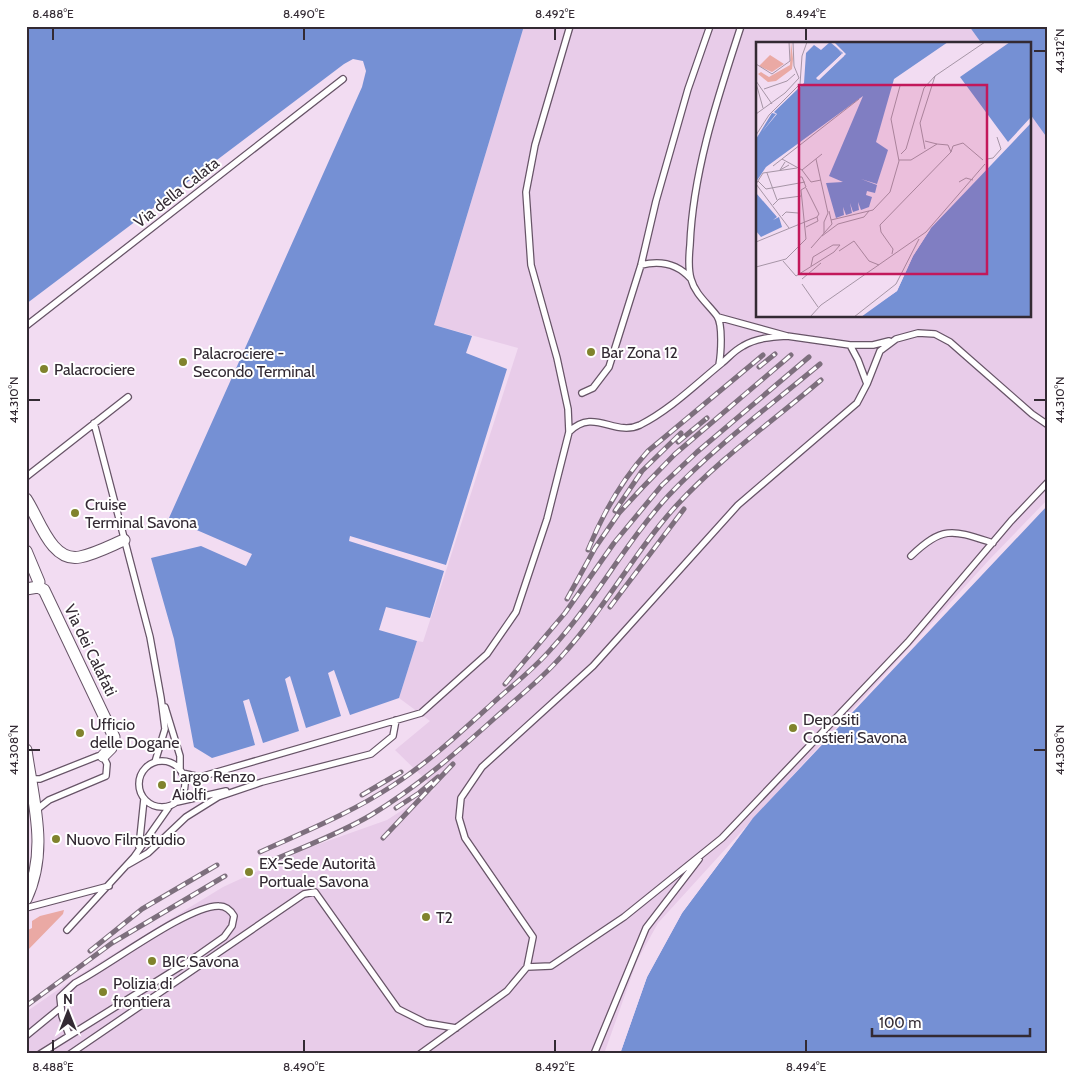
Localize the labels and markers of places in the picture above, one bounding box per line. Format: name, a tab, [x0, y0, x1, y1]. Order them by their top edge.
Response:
place label: Bar Zona 12	[601, 343, 678, 362]
place label: Palacrociere - Secondo Terminal	[193, 344, 315, 381]
marker: Bar Zona 12	[585, 346, 597, 358]
marker: Palacrociere - Secondo Terminal	[177, 356, 189, 368]
place label: Palacrociere	[54, 360, 135, 379]
marker: Palacrociere	[38, 363, 50, 375]
place label: Cruise Terminal Savona	[85, 495, 197, 532]
marker: Cruise Terminal Savona	[69, 507, 81, 519]
place label: Depositi Costieri Savona	[803, 710, 907, 747]
place label: Ufficio delle Dogane	[90, 715, 179, 752]
marker: Depositi Costieri Savona	[787, 722, 799, 734]
marker: Ufficio delle Dogane	[74, 727, 86, 739]
place label: Largo Renzo Aiolfi	[172, 767, 256, 804]
marker: Largo Renzo Aiolfi	[156, 779, 168, 791]
place label: Nuovo Filmstudio	[66, 830, 185, 849]
marker: Nuovo Filmstudio	[50, 833, 62, 845]
place label: EX-Sede Autorità Portuale Savona	[259, 854, 376, 891]
marker: EX-Sede Autorità Portuale Savona	[243, 866, 255, 878]
place label: T2	[436, 908, 453, 927]
marker: T2	[420, 911, 432, 923]
place label: BIC Savona	[162, 952, 239, 971]
marker: BIC Savona	[146, 955, 158, 967]
place label: Polizia di frontiera	[113, 974, 172, 1011]
marker: Polizia di frontiera	[97, 986, 109, 998]

